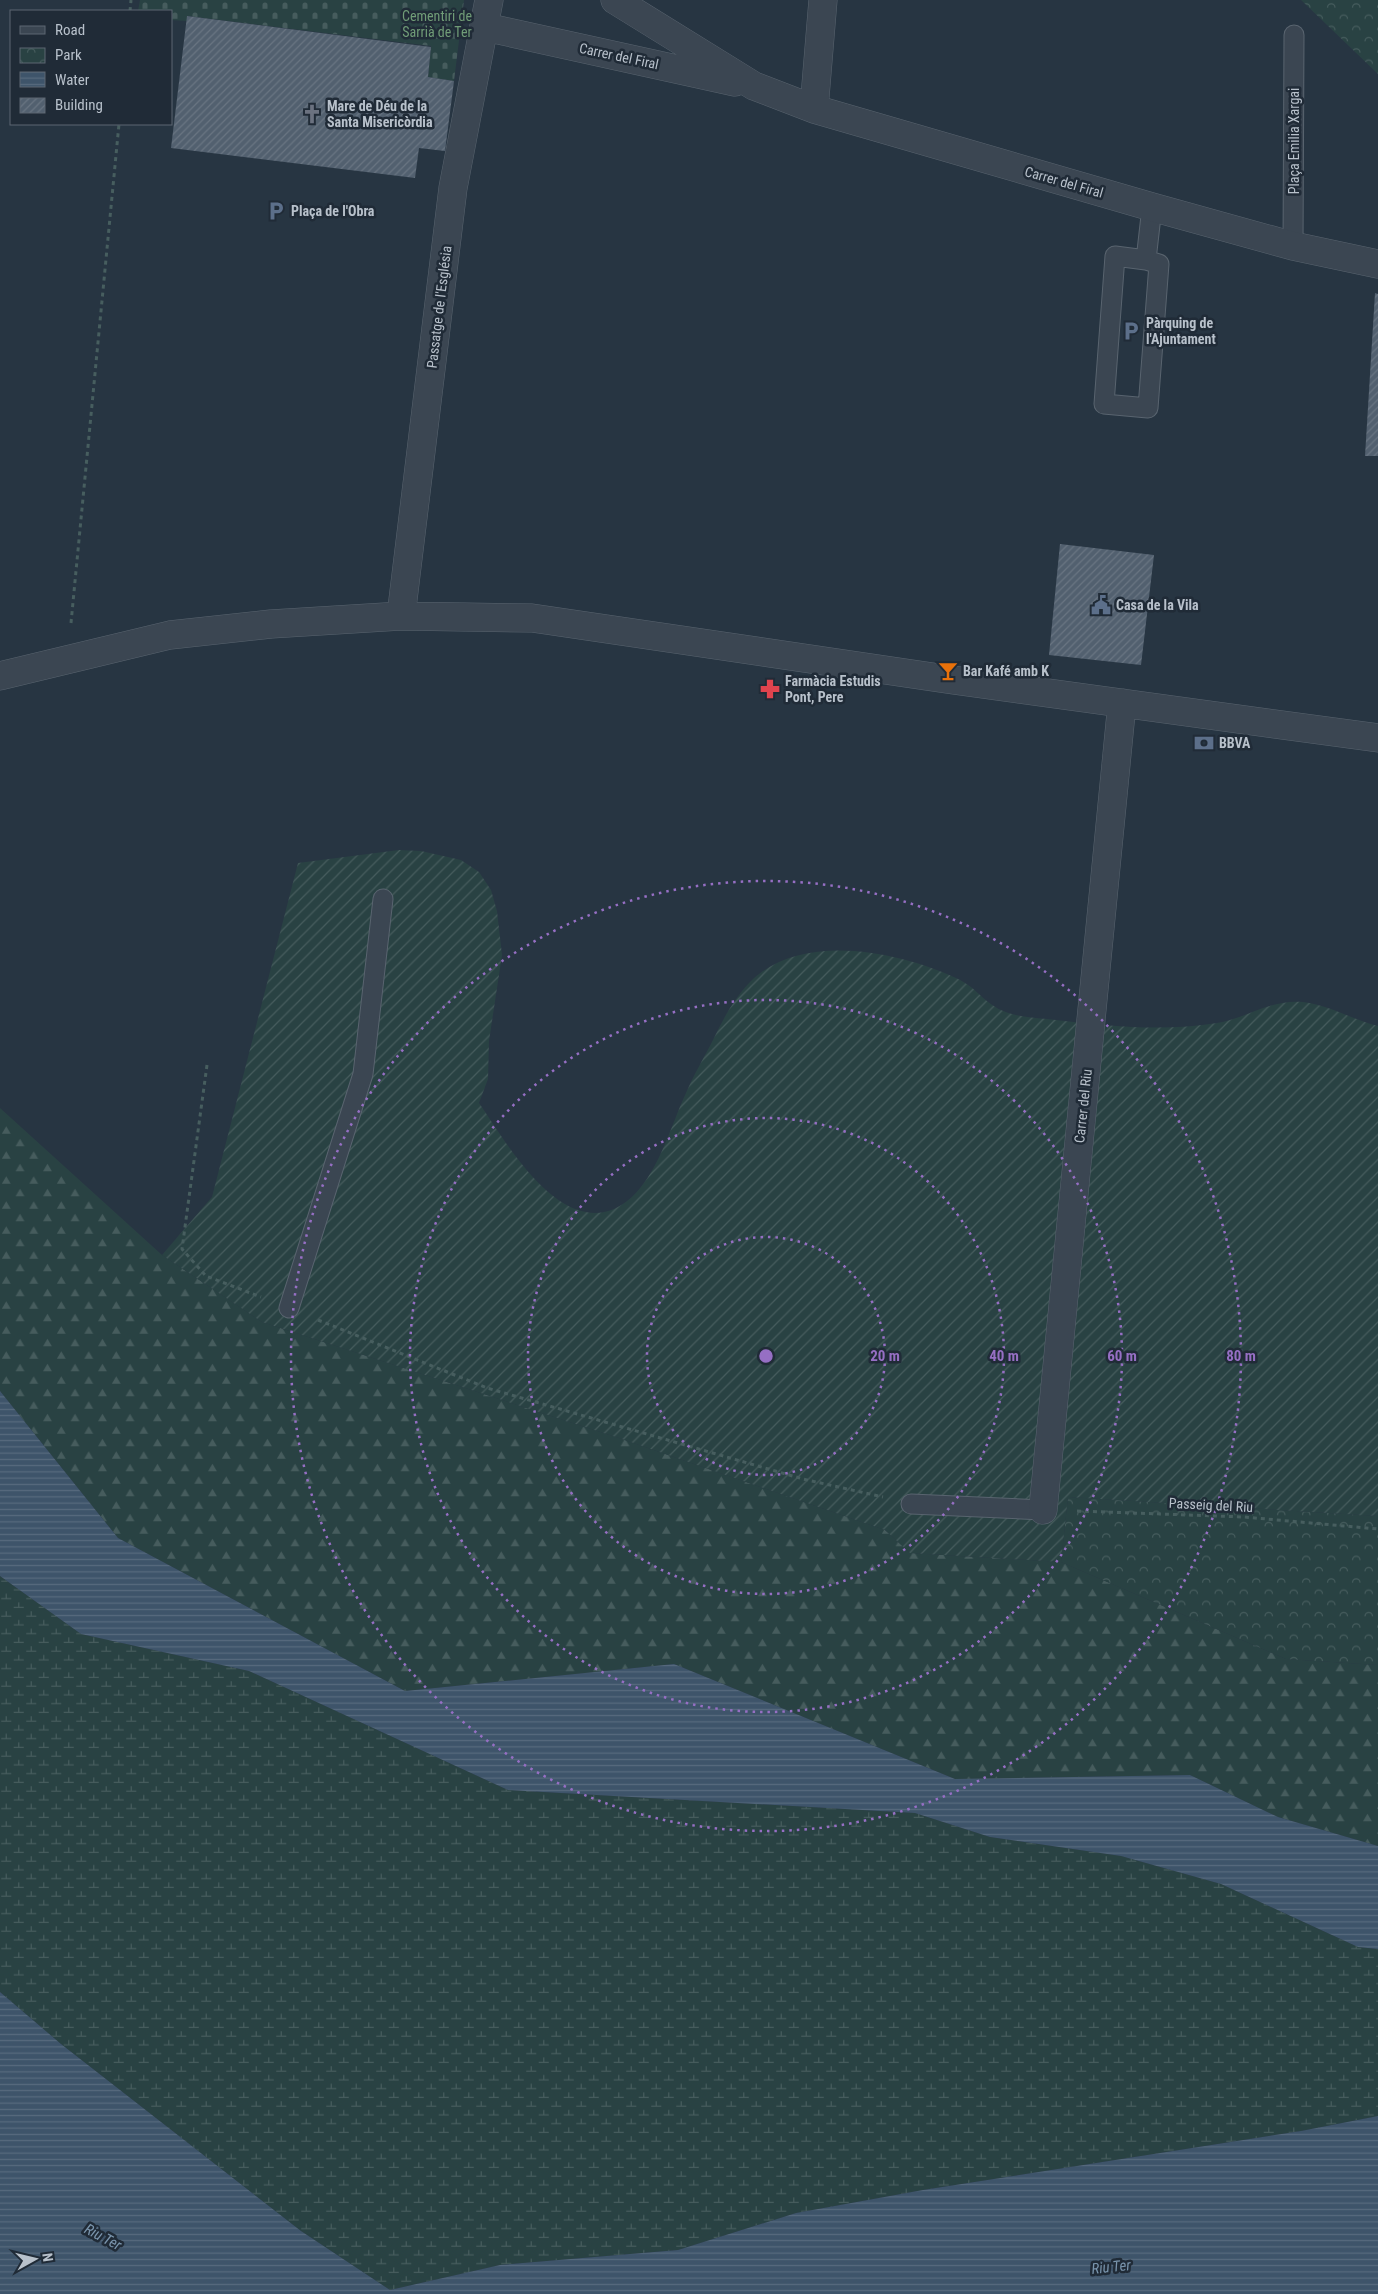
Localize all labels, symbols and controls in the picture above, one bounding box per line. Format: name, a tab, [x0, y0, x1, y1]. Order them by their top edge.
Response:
park label: Cementiri de Sarrià de Ter	[402, 8, 472, 40]
legend	[10, 10, 172, 125]
text: Road	[55, 21, 85, 39]
street label: Carrer del Firal	[578, 40, 660, 72]
text: Park	[55, 46, 82, 64]
text: Water	[55, 71, 90, 89]
street label: Plaça Emilia Xargai	[1286, 88, 1302, 194]
text: Building	[55, 96, 103, 114]
place label: Mare de Déu de la Santa Misericòrdia	[327, 98, 433, 130]
church icon: Mare de Déu de la Santa Misericòrdia	[301, 103, 323, 125]
street label: Carrer del Firal	[1023, 163, 1105, 201]
parking icon: Plaça de l'Obra	[265, 200, 287, 222]
place label: Plaça de l'Obra	[291, 203, 375, 219]
street label: Passatge de l'Església	[424, 245, 454, 369]
place label: Pàrquing de l'Ajuntament	[1146, 315, 1216, 347]
parking icon: Pàrquing de l'Ajuntament	[1120, 320, 1142, 342]
public building icon: Casa de la Vila	[1090, 594, 1112, 616]
place label: Casa de la Vila	[1116, 597, 1199, 613]
bar icon: Bar Kafé amb K	[937, 660, 959, 682]
place label: Bar Kafé amb K	[963, 663, 1049, 679]
place label: Farmàcia Estudis Pont, Pere	[785, 673, 881, 705]
pharmacy icon: Farmàcia Estudis Pont, Pere	[759, 678, 781, 700]
bank icon: BBVA	[1193, 732, 1215, 754]
place label: BBVA	[1219, 735, 1251, 751]
street label: Carrer del Riu	[1071, 1068, 1095, 1144]
centre of rings	[757, 1347, 775, 1365]
text: 20 m	[870, 1347, 900, 1365]
text: 40 m	[989, 1347, 1019, 1365]
text: 60 m	[1107, 1347, 1137, 1365]
text: 80 m	[1226, 1347, 1256, 1365]
street label: Passeig del Riu	[1168, 1495, 1254, 1515]
water label: Riu Ter	[81, 2220, 125, 2254]
north arrow	[10, 2234, 60, 2284]
text: N	[39, 2252, 56, 2263]
water label: Riu Ter	[1091, 2256, 1132, 2278]

